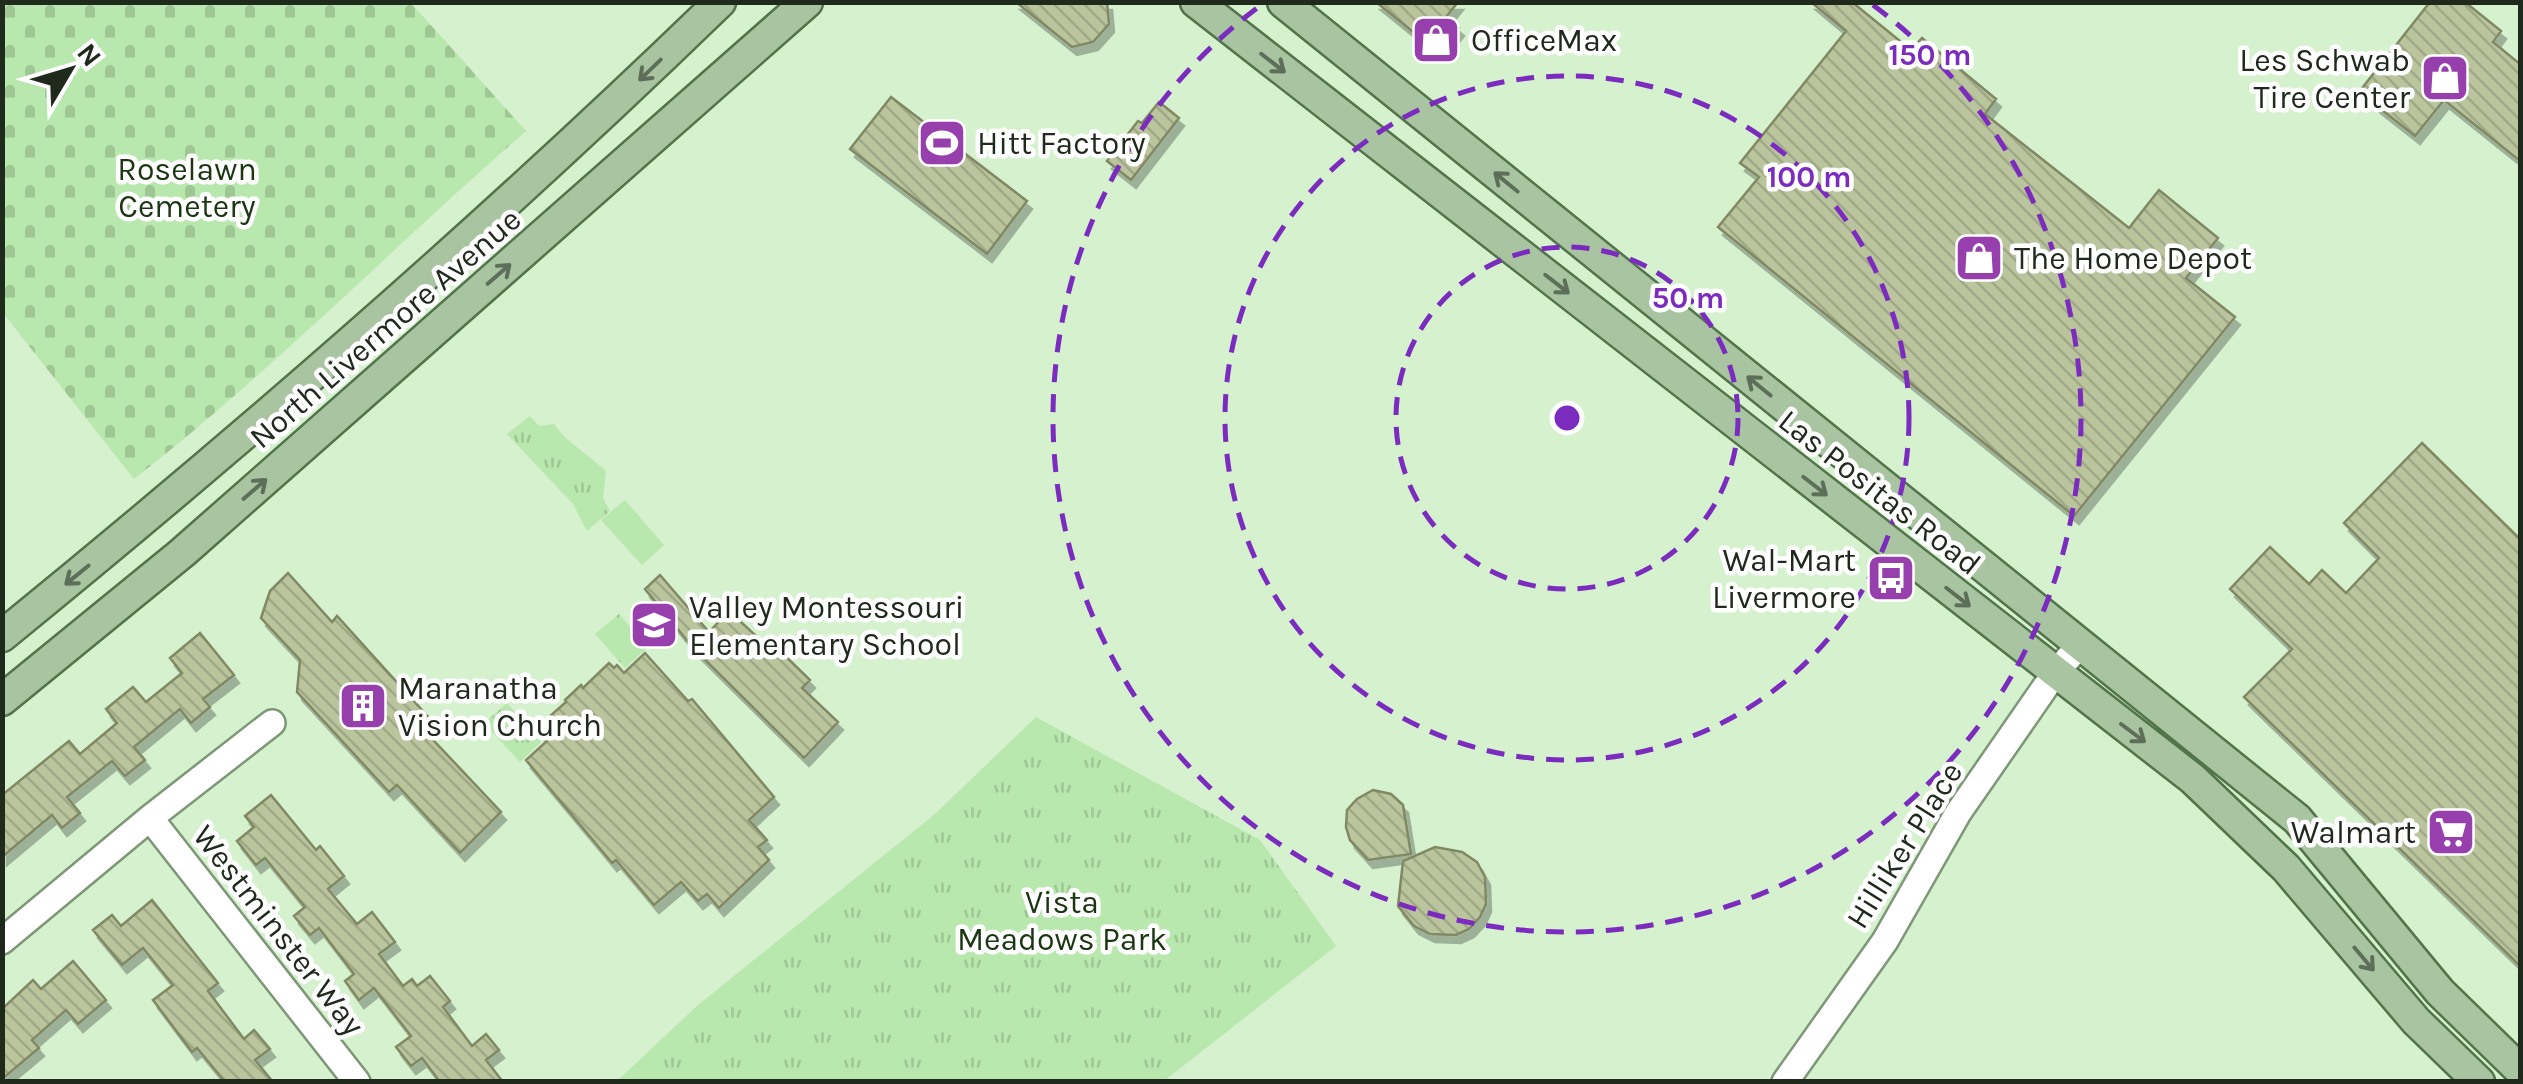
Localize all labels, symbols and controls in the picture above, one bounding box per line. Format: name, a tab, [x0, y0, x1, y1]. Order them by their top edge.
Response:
shop icon: OfficeMax	[1410, 14, 1462, 66]
north arrow	[20, 20, 120, 120]
place label: OfficeMax	[1471, 22, 1617, 59]
text: N	[70, 37, 108, 73]
text: 150 m	[1888, 37, 1972, 73]
place label: Les Schwab Tire Center	[2239, 42, 2410, 116]
one-way arrow	[1259, 52, 1286, 73]
shop icon: Les Schwab Tire Center	[2419, 52, 2471, 104]
one-way arrow	[639, 58, 663, 82]
sports icon: Hitt Factory	[916, 117, 968, 169]
place label: Hitt Factory	[977, 125, 1146, 162]
park label: Roselawn Cemetery	[117, 151, 257, 225]
text: 100 m	[1767, 159, 1851, 195]
one-way arrow	[1493, 172, 1520, 193]
street label: North Livermore Avenue	[242, 201, 528, 456]
shop icon: The Home Depot	[1953, 232, 2005, 284]
place label: The Home Depot	[2014, 240, 2252, 277]
one-way arrow	[486, 263, 511, 286]
one-way arrow	[1543, 273, 1569, 295]
text: 50 m	[1652, 280, 1724, 316]
one-way arrow	[1746, 376, 1773, 397]
centre of rings	[1549, 400, 1585, 436]
street label: Las Positas Road	[1771, 402, 1988, 583]
one-way arrow	[1801, 475, 1828, 496]
one-way arrow	[242, 477, 267, 500]
place label: Wal-Mart Livermore	[1712, 542, 1856, 616]
bus stop icon: Wal-Mart Livermore	[1865, 552, 1917, 604]
one-way arrow	[64, 564, 90, 586]
one-way arrow	[1944, 586, 1970, 608]
place label: Valley Montessouri Elementary School	[689, 589, 964, 663]
school or university icon: Valley Montessouri Elementary School	[628, 599, 680, 651]
place label: Maranatha Vision Church	[398, 670, 602, 744]
building icon: Maranatha Vision Church	[337, 680, 389, 732]
one-way arrow	[2119, 721, 2145, 743]
street label: Hilliker Place	[1839, 755, 1970, 935]
supermarket icon: Walmart	[2425, 806, 2477, 858]
place label: Walmart	[2291, 814, 2416, 851]
street label: Westminster Way	[185, 818, 372, 1043]
park label: Vista Meadows Park	[957, 884, 1167, 958]
one-way arrow	[2352, 946, 2374, 972]

